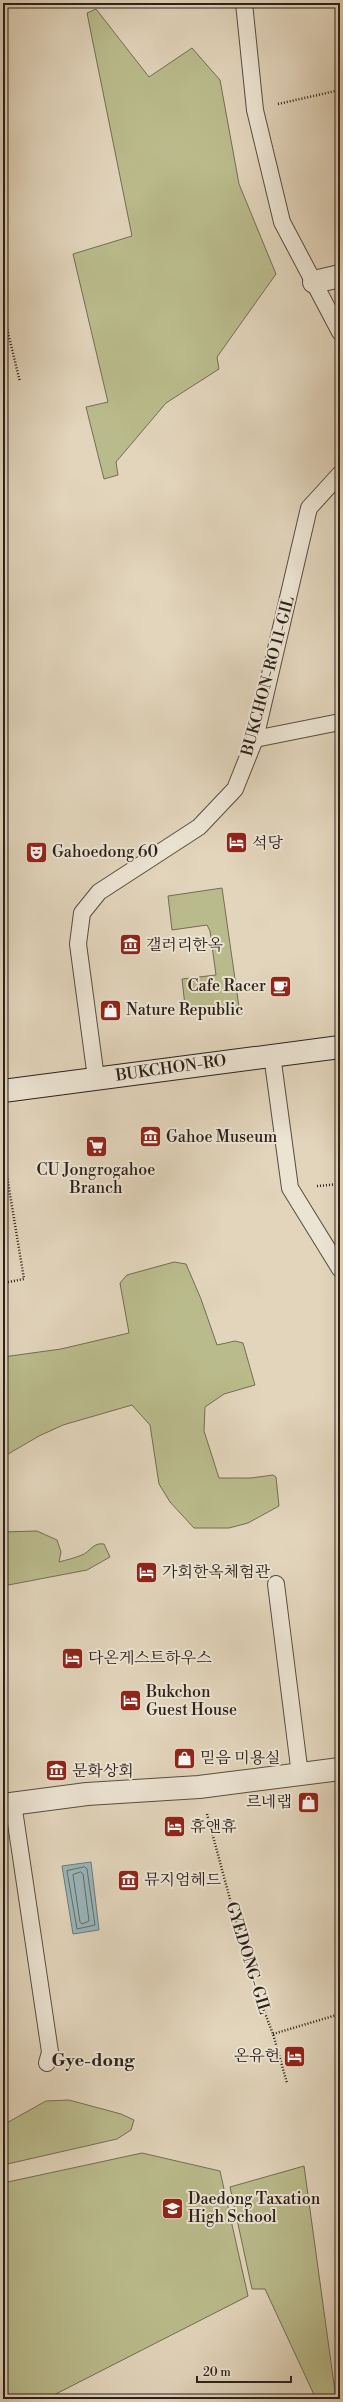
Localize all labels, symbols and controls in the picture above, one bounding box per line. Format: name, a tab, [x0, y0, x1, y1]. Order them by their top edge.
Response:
street label: BUKCHON-RO 11-GIL	[237, 594, 299, 759]
hotel icon: 석당	[223, 830, 249, 856]
place label: 석당	[252, 833, 283, 853]
theatre icon: Gahoedong 60	[24, 839, 50, 865]
place label: Gahoedong 60	[52, 842, 158, 862]
museum icon: 갤러리한옥	[118, 932, 144, 958]
place label: 갤러리한옥	[146, 935, 224, 955]
cafe icon: Cafe Racer	[268, 973, 294, 999]
place label: Cafe Racer	[187, 976, 266, 996]
shop icon: Nature Republic	[97, 997, 123, 1023]
place label: Nature Republic	[126, 1000, 243, 1020]
street label: BUKCHON-RO	[113, 1050, 228, 1086]
museum icon: Gahoe Museum	[137, 1124, 163, 1150]
place label: Gahoe Museum	[166, 1127, 277, 1147]
supermarket icon: CU Jongrogahoe Branch	[83, 1134, 109, 1160]
place label: CU Jongrogahoe Branch	[37, 1160, 155, 1198]
hotel icon: 가회한옥체험관	[133, 1559, 159, 1585]
place label: 가회한옥체험관	[162, 1562, 271, 1582]
hotel icon: 다온게스트하우스	[60, 1645, 86, 1671]
place label: 다온게스트하우스	[88, 1648, 212, 1668]
place label: Bukchon Guest House	[145, 1682, 237, 1720]
hotel icon: Bukchon Guest House	[117, 1688, 143, 1714]
shop icon: 믿음 미용실	[172, 1745, 198, 1771]
place label: 믿음 미용실	[200, 1748, 281, 1768]
museum icon: 문화상회	[44, 1758, 70, 1784]
place label: 문화상회	[72, 1761, 134, 1781]
shop icon: 르네랩	[295, 1789, 321, 1815]
place label: 르네랩	[246, 1792, 292, 1812]
hotel icon: 휴앤휴	[161, 1814, 187, 1840]
place label: 휴앤휴	[190, 1817, 237, 1837]
museum icon: 뮤지엄헤드	[115, 1867, 141, 1893]
place label: 뮤지엄헤드	[144, 1870, 222, 1890]
street label: GYEDONG-GIL	[221, 1899, 275, 2017]
hotel icon: 온유헌	[282, 2043, 308, 2069]
place label: 온유헌	[234, 2046, 280, 2066]
district label: Gye-dong	[52, 2049, 135, 2072]
place label: Daedong Taxation High School	[188, 2189, 321, 2227]
school or university icon: Daedong Taxation High School	[159, 2195, 185, 2221]
scale bar	[197, 2358, 291, 2384]
text: 20 m	[203, 2365, 231, 2380]

